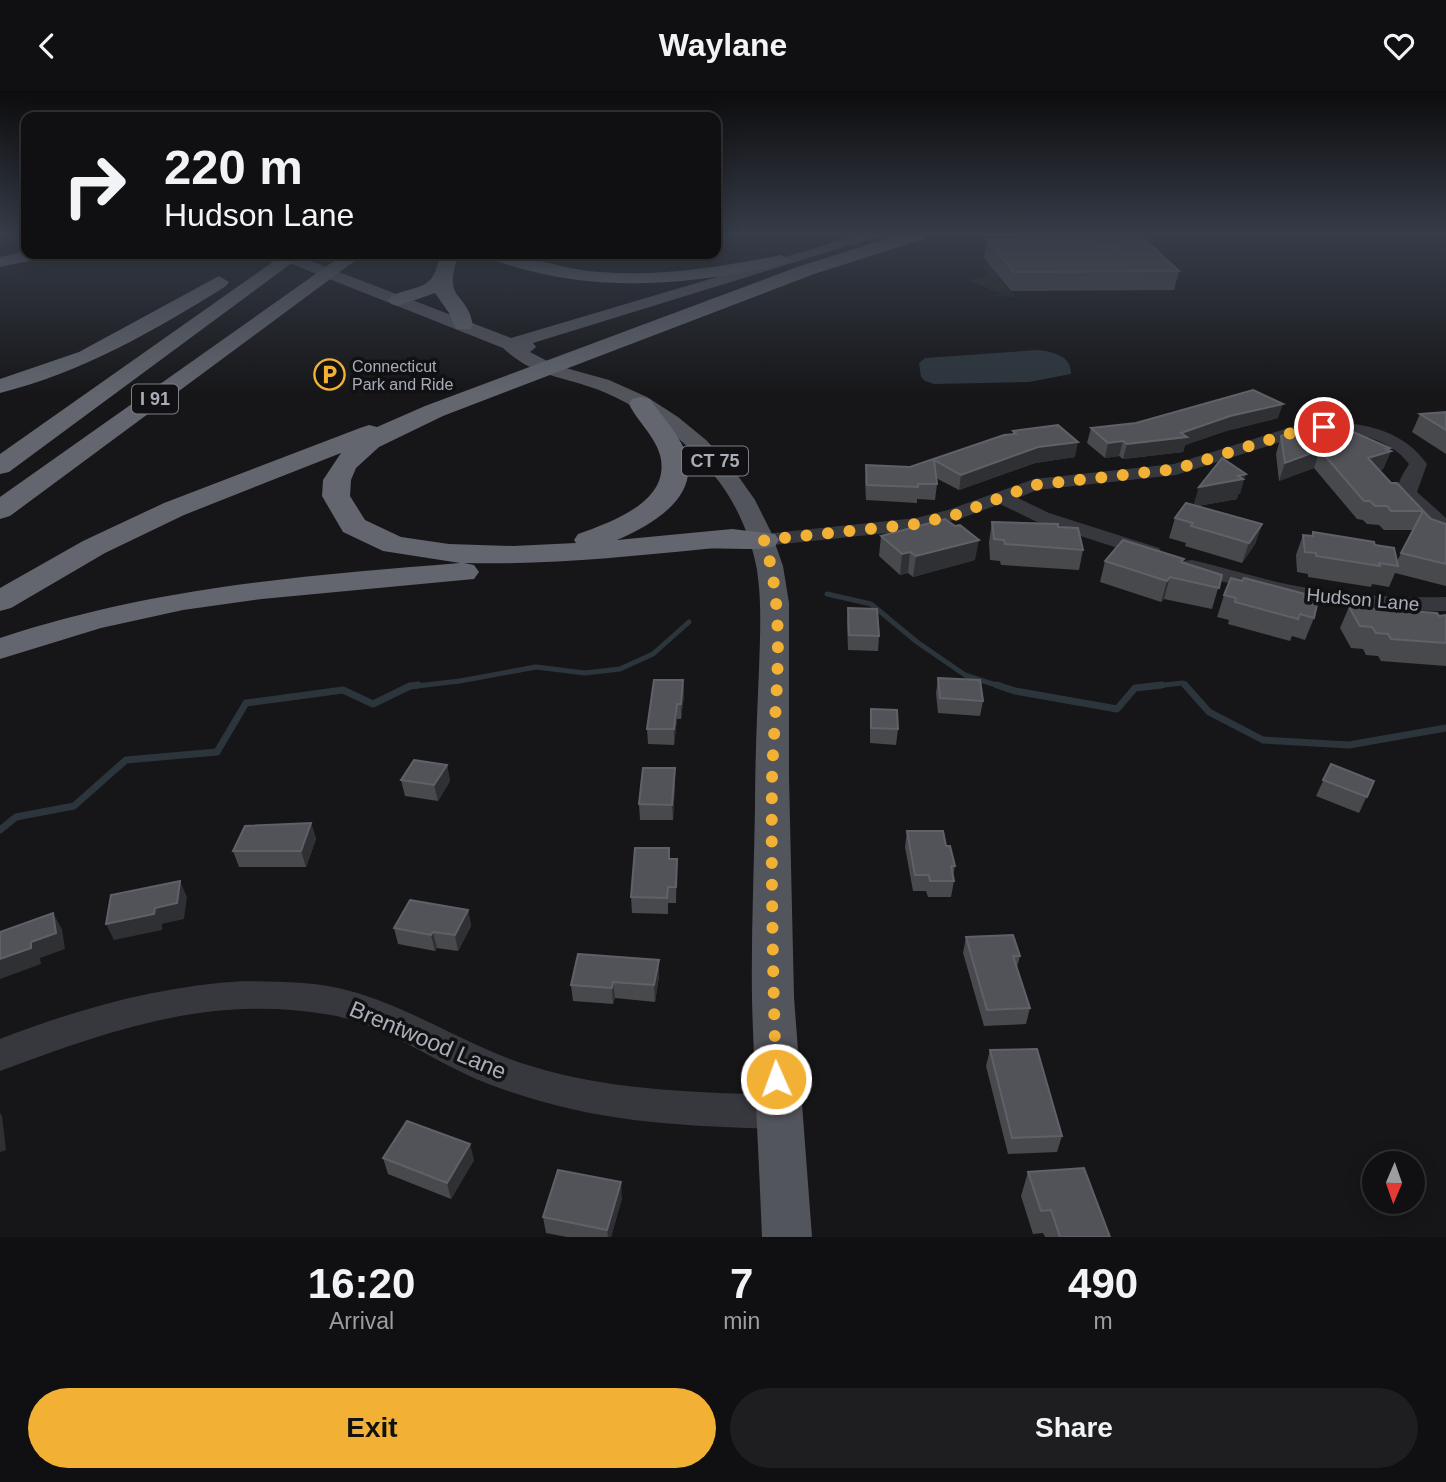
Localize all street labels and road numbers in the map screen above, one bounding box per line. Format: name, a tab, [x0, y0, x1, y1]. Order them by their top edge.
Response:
road number: I 91	[132, 385, 178, 413]
road number: CT 75	[682, 447, 748, 475]
street label: Hudson Lane	[1306, 584, 1420, 615]
street label: Brentwood Lane	[346, 995, 510, 1085]

